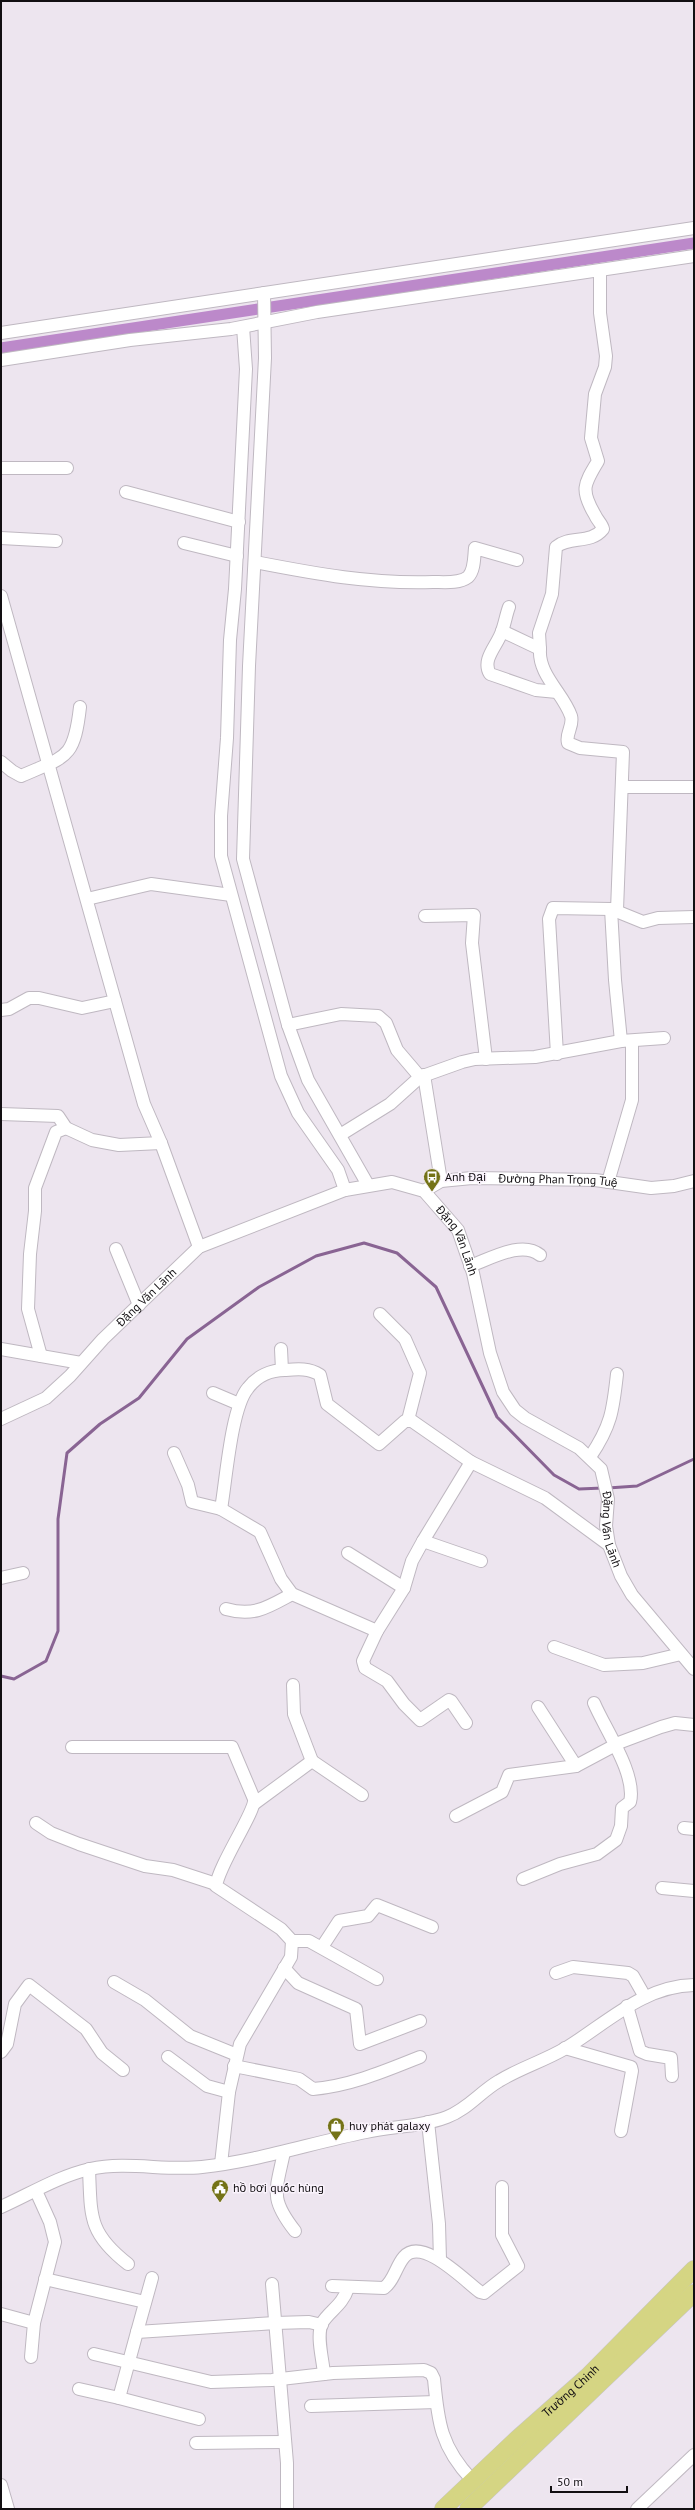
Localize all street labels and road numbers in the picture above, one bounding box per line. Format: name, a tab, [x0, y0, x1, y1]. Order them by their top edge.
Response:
street label: Đường Phan Trọng Tuệ	[497, 1170, 619, 1190]
street label: Đặng Văn Lãnh	[432, 1201, 481, 1277]
street label: Đặng Văn Lãnh	[112, 1265, 179, 1330]
street label: Đặng Văn Lãnh	[599, 1488, 625, 1570]
street label: Trường Chinh	[539, 2361, 602, 2420]

